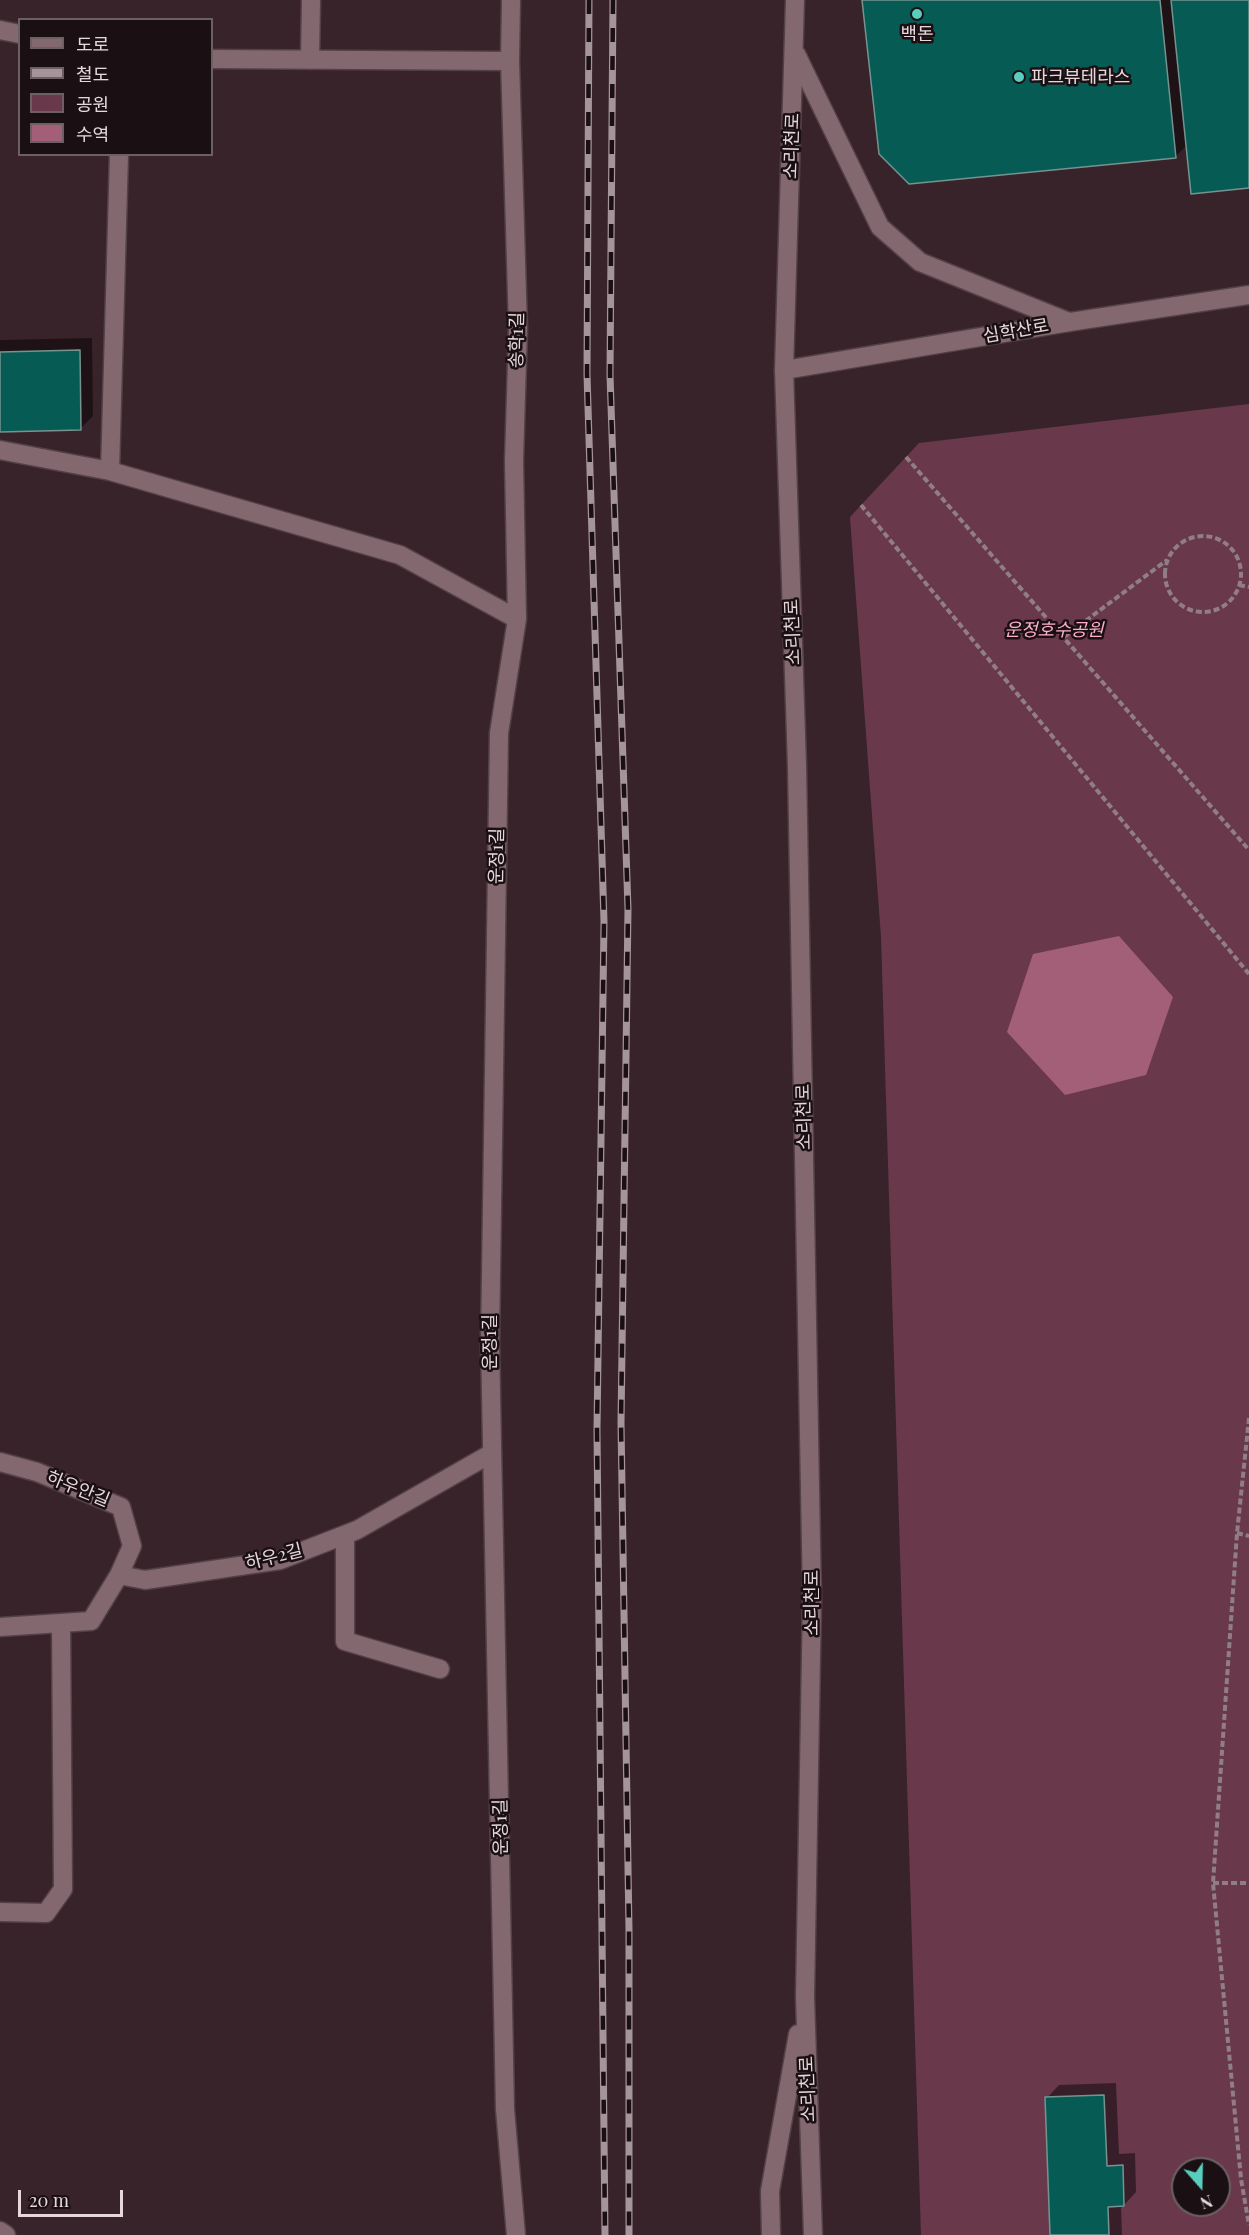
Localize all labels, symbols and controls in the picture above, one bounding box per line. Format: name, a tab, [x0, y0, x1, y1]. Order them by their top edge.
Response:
marker: 백돈	[910, 7, 924, 21]
legend	[18, 18, 213, 156]
place label: 백돈	[900, 23, 934, 45]
text: 도로	[76, 32, 109, 56]
text: 철도	[76, 62, 109, 86]
place label: 파크뷰테라스	[1031, 66, 1130, 88]
marker: 파크뷰테라스	[1012, 70, 1026, 84]
text: 공원	[76, 92, 109, 116]
street label: 소리천로	[780, 113, 804, 179]
text: 수역	[76, 122, 109, 146]
street label: 송학1길	[506, 312, 528, 368]
street label: 심학산로	[982, 315, 1050, 347]
street label: 소리천로	[781, 599, 805, 665]
park label: 운정호수공원	[1004, 619, 1104, 641]
street label: 운정1길	[486, 828, 508, 884]
street label: 소리천로	[793, 1084, 815, 1150]
street label: 운정1길	[479, 1314, 501, 1370]
street label: 하우안길	[43, 1467, 113, 1511]
street label: 하우2길	[243, 1539, 305, 1575]
street label: 소리천로	[801, 1570, 823, 1636]
street label: 운정1길	[490, 1799, 512, 1855]
street label: 소리천로	[796, 2056, 820, 2122]
north arrow	[1171, 2157, 1231, 2217]
scale bar	[21, 2178, 126, 2216]
text: 20 m	[29, 2188, 69, 2212]
text: N	[1198, 2191, 1216, 2214]

